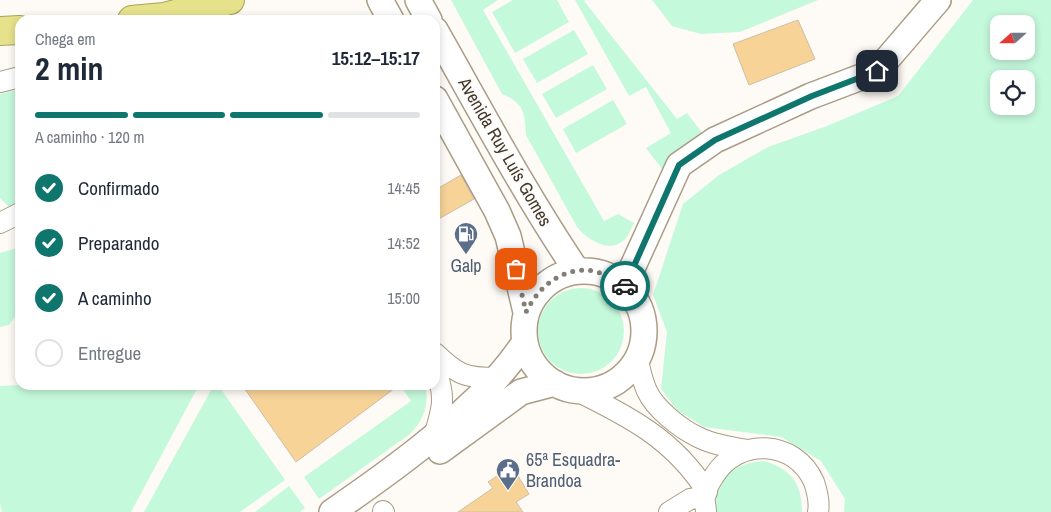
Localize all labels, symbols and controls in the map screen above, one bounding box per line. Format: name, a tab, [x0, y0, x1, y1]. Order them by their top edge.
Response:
north arrow	[990, 15, 1035, 60]
map controls	[990, 15, 1035, 115]
text: Chega em	[35, 28, 96, 50]
text: 15:12–15:17	[332, 45, 420, 71]
text: 2 min	[35, 47, 104, 90]
pin	[856, 50, 898, 92]
icon: home	[863, 57, 891, 85]
button: locate	[990, 70, 1035, 115]
street label: Avenida Ruy Luís Gomes	[452, 72, 558, 231]
text: A caminho · 120 m	[35, 126, 144, 148]
icon: check	[35, 174, 63, 202]
text: Confirmado	[78, 175, 159, 201]
text: 14:45	[387, 177, 420, 199]
fuel station icon: Galp	[453, 221, 479, 255]
icon: check	[35, 229, 63, 257]
text: Preparando	[78, 230, 159, 256]
text: 14:52	[387, 232, 420, 254]
pin	[495, 248, 537, 290]
place label: Galp	[450, 253, 482, 278]
icon: bag	[502, 255, 530, 283]
courier	[600, 261, 650, 311]
icon: car	[611, 272, 639, 300]
icon: check	[35, 284, 63, 312]
text: A caminho	[78, 285, 152, 311]
text: 15:00	[387, 287, 420, 309]
text: Entregue	[78, 340, 141, 366]
place label: 65ª Esquadra- Brandoa	[526, 447, 620, 493]
public building icon: 65ª Esquadra- Brandoa	[495, 457, 521, 491]

